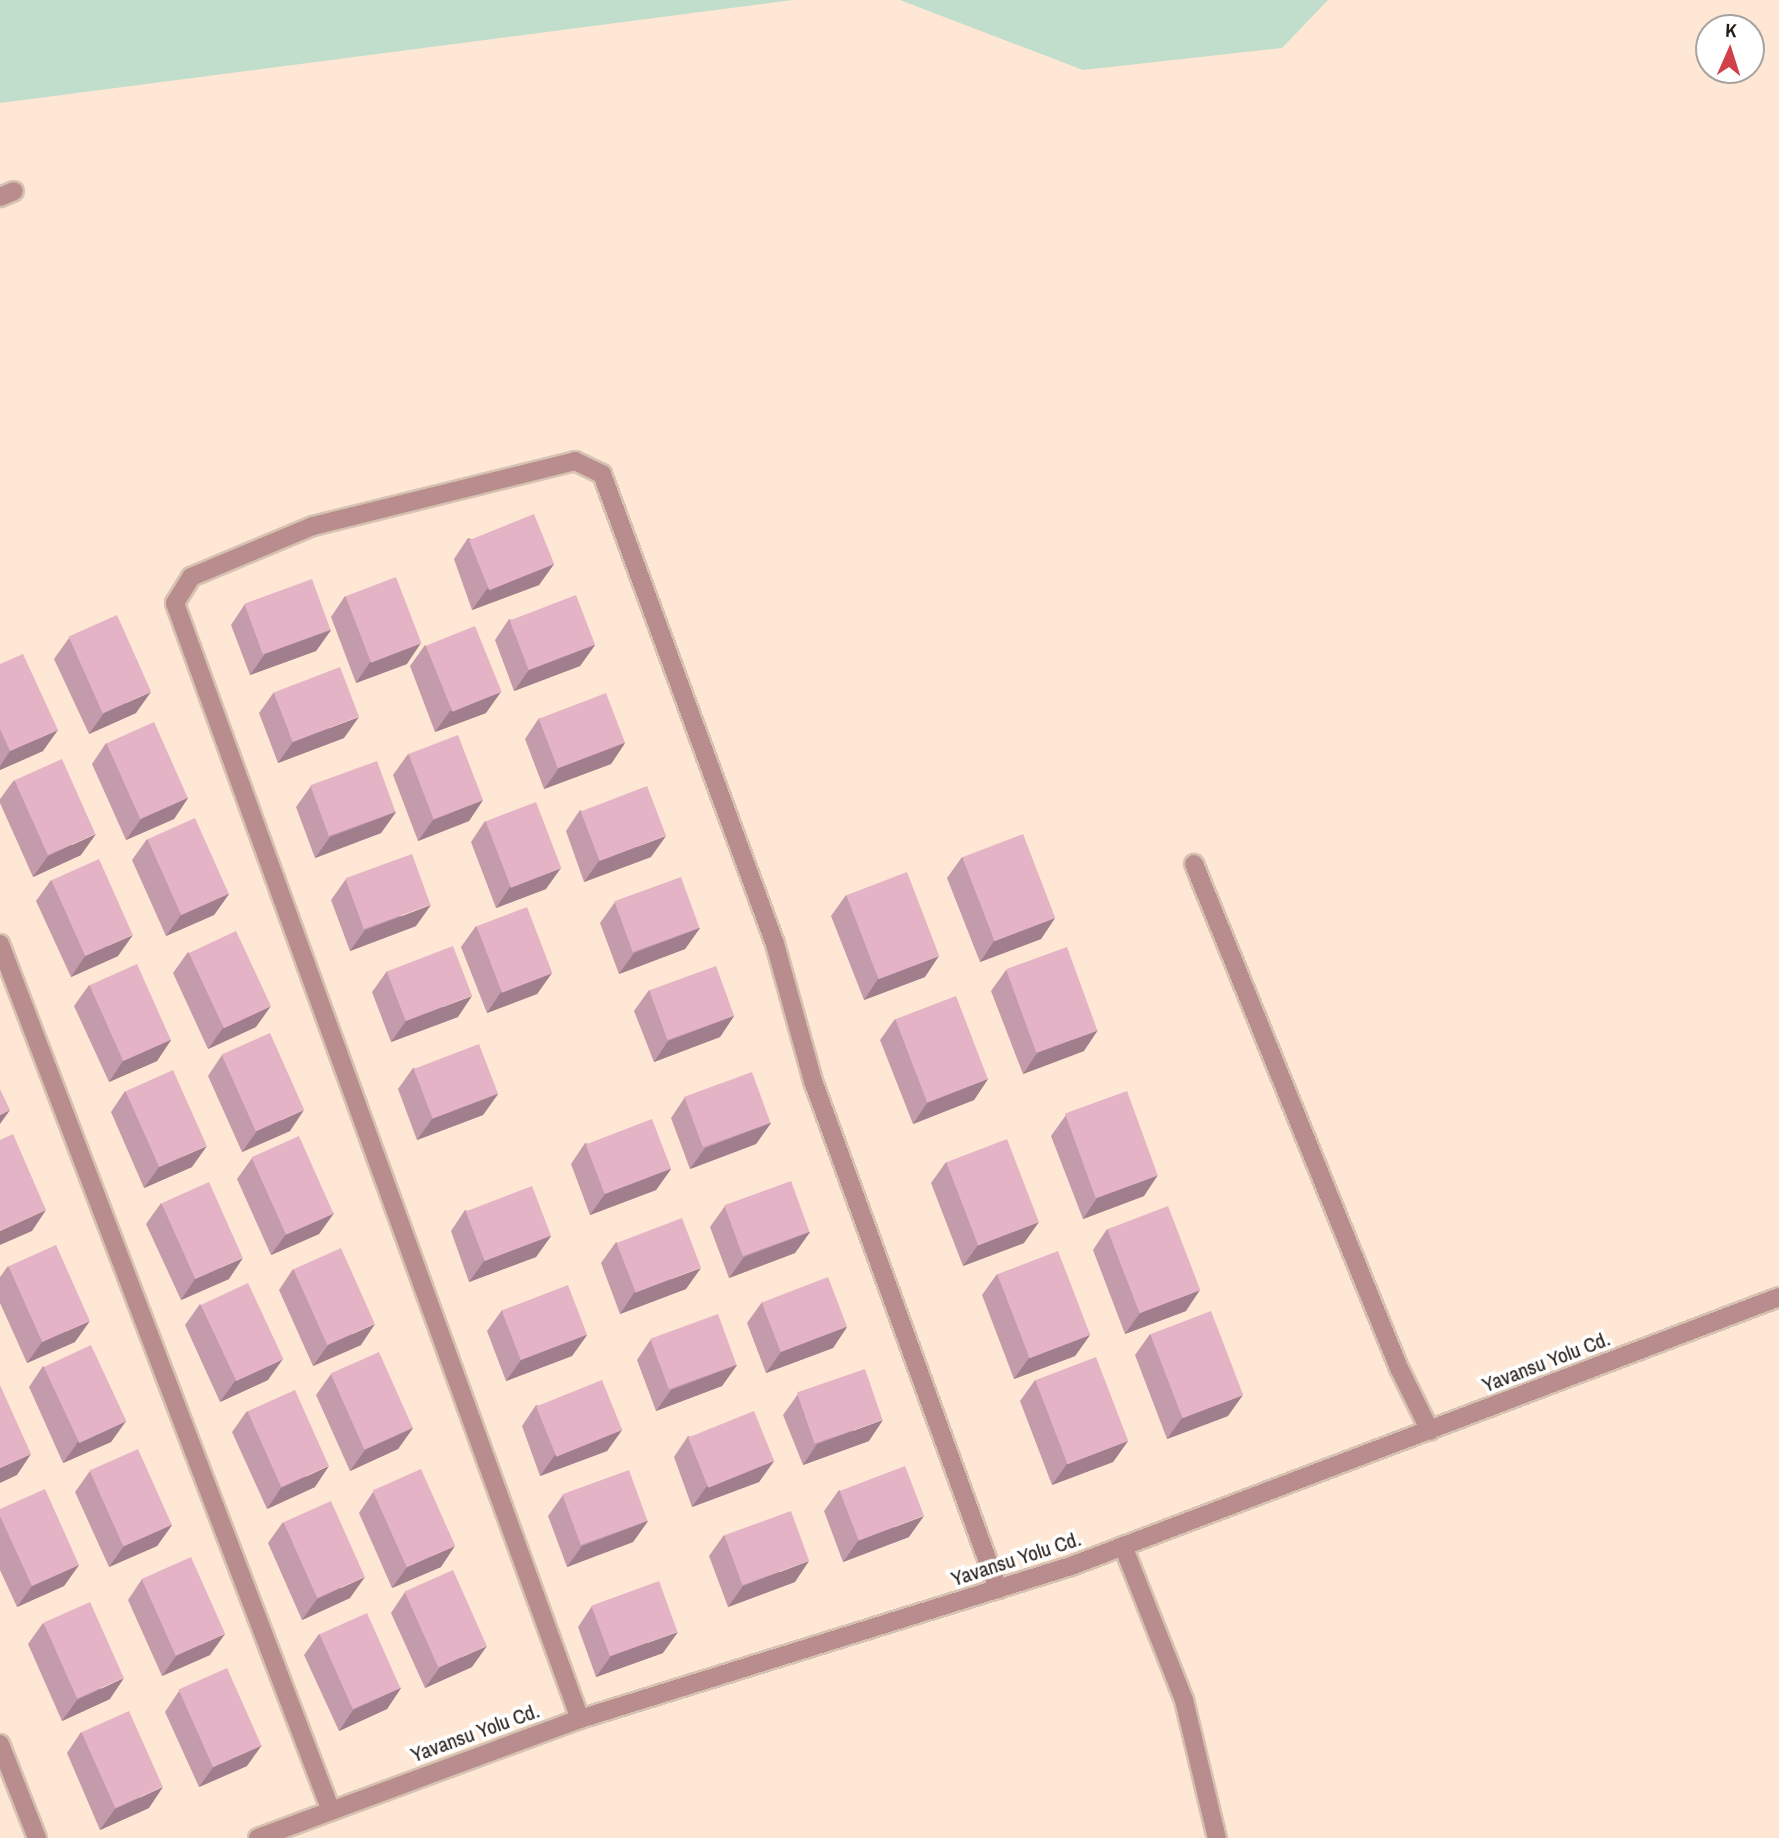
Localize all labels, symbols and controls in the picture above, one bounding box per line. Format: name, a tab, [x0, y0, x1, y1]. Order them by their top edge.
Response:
north arrow	[1695, 14, 1765, 84]
text: K	[1725, 17, 1737, 43]
street label: Yavansu Yolu Cd.	[1478, 1326, 1614, 1398]
street label: Yavansu Yolu Cd.	[948, 1526, 1084, 1592]
street label: Yavansu Yolu Cd.	[407, 1698, 543, 1768]

